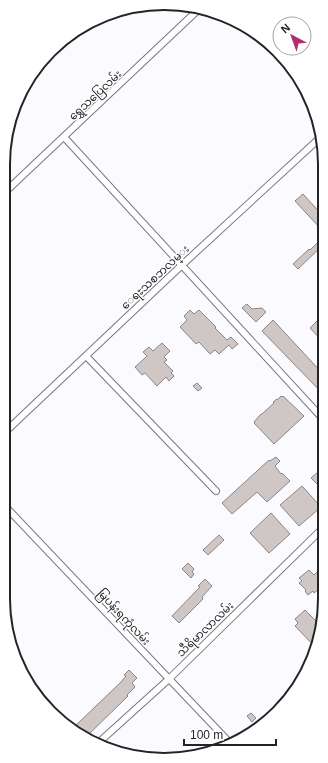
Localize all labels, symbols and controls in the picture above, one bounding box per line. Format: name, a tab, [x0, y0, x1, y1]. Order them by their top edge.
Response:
north arrow	[272, 16, 312, 56]
text: N	[279, 21, 292, 36]
street label: ရွှေသပြေလမ်း	[66, 67, 126, 124]
street label: ေရႊသစၥာလမ္း	[119, 242, 194, 314]
street label: မြပန်းရကုံလမ်း	[93, 586, 153, 649]
street label: သီရိမာလာလမ်း	[174, 598, 238, 661]
scale bar	[184, 721, 276, 747]
text: 100 m	[190, 728, 223, 742]

